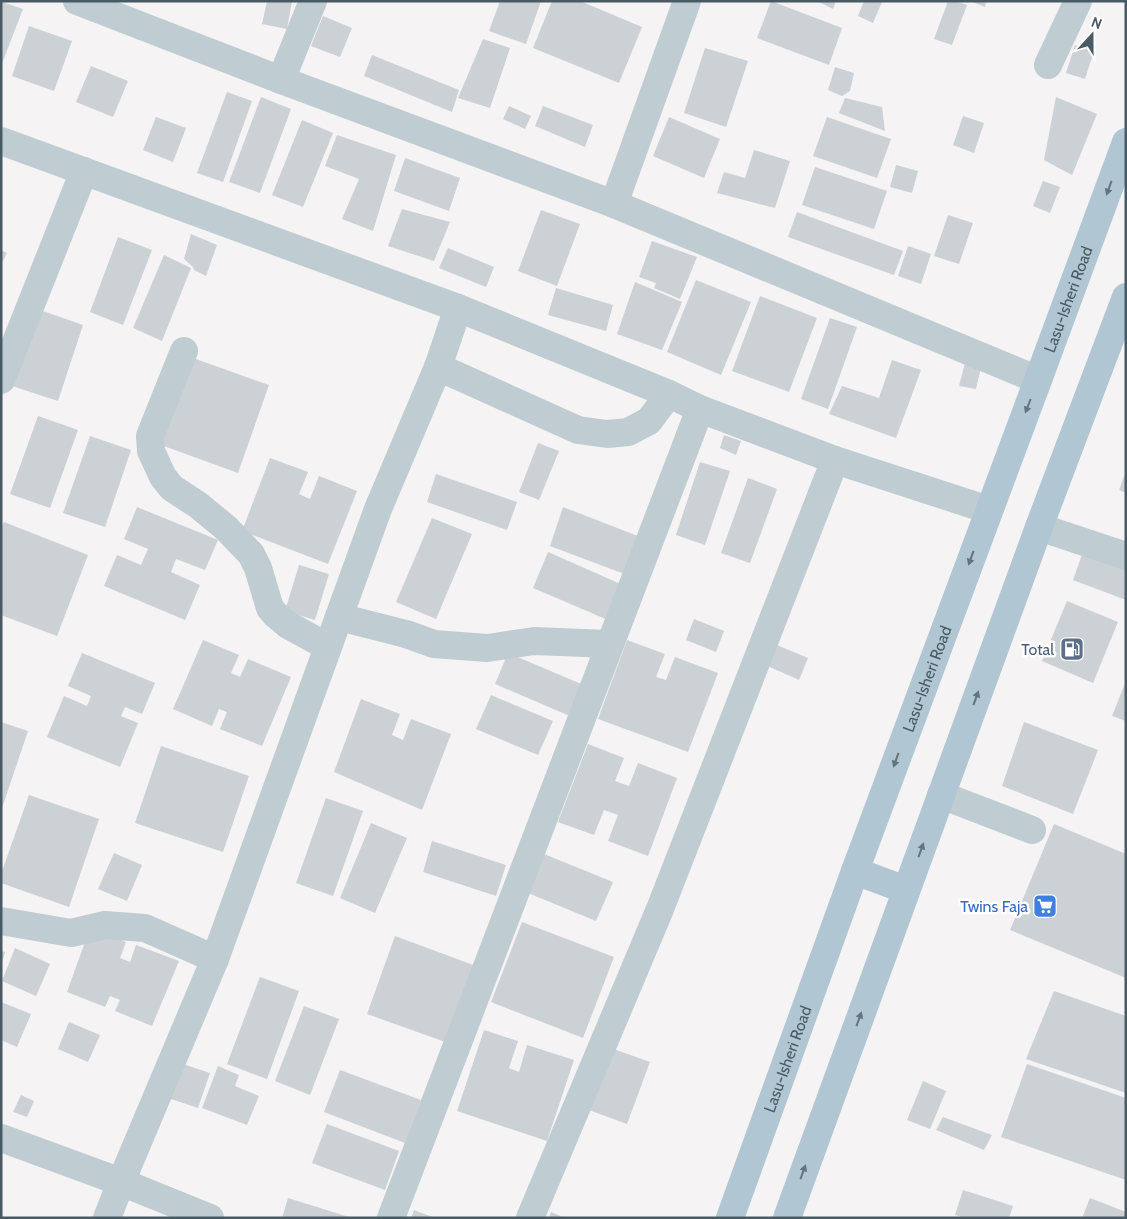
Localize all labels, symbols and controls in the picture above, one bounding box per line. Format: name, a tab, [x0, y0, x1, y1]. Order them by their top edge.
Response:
north arrow	[1067, 10, 1117, 60]
text: N	[1089, 13, 1105, 33]
one-way arrow	[1105, 181, 1113, 196]
street label: Lasu-Isheri Road	[1040, 244, 1097, 355]
one-way arrow	[1024, 399, 1032, 413]
one-way arrow	[967, 551, 974, 566]
street label: Lasu-Isheri Road	[899, 623, 956, 735]
fuel station icon: Total	[1059, 636, 1085, 662]
place label: Total	[1021, 640, 1054, 659]
one-way arrow	[973, 690, 980, 705]
one-way arrow	[892, 753, 900, 768]
one-way arrow	[917, 842, 925, 857]
supermarket icon: Twins Faja	[1032, 893, 1058, 919]
place label: Twins Faja	[960, 897, 1028, 916]
street label: Lasu-Isheri Road	[760, 1003, 816, 1115]
one-way arrow	[856, 1012, 863, 1027]
one-way arrow	[799, 1164, 807, 1179]

